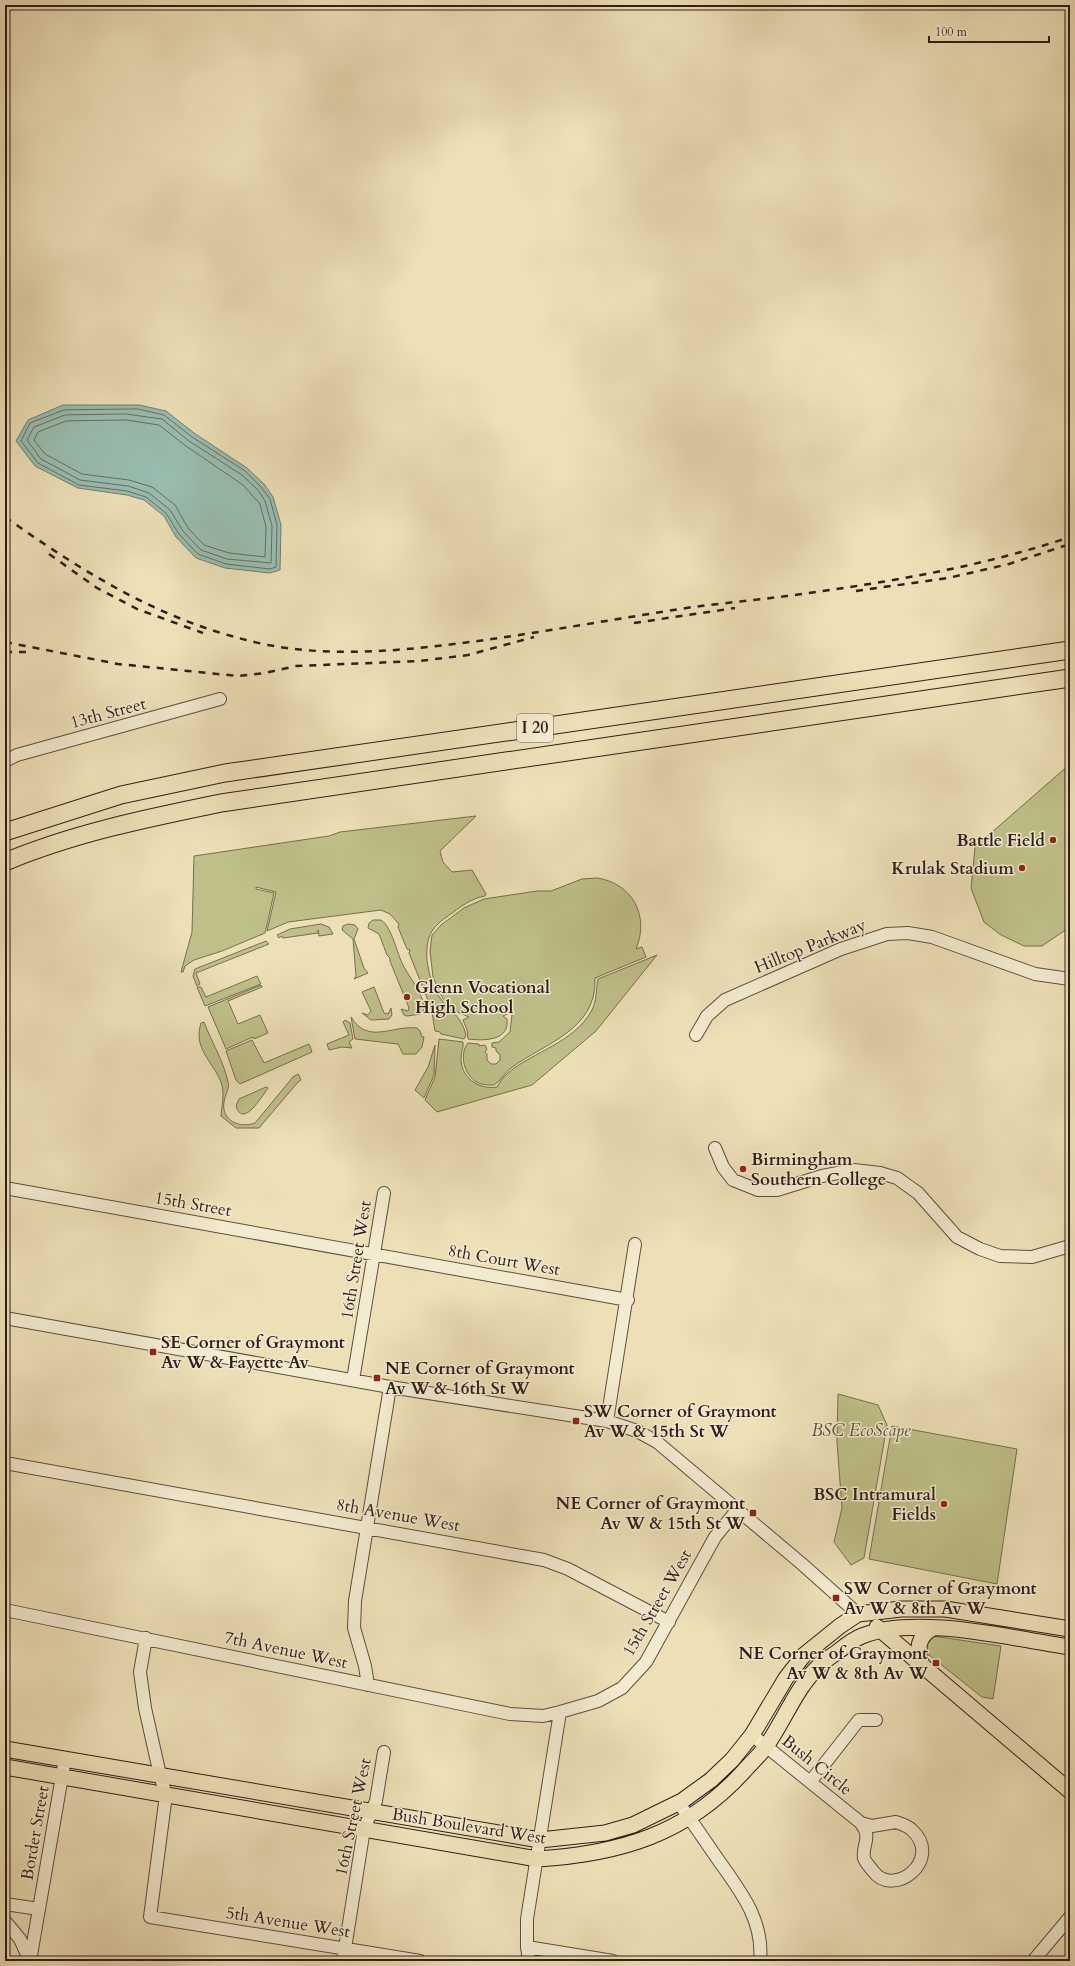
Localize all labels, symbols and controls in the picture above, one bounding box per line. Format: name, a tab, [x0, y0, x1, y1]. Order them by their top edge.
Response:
scale bar	[929, 18, 1049, 44]
text: 100 m	[935, 24, 968, 40]
street label: 13th Street	[68, 692, 149, 734]
road number: I 20	[517, 714, 553, 742]
place label: Battle Field	[956, 829, 1045, 852]
marker: Battle Field	[1048, 835, 1058, 845]
place label: Krulak Stadium	[891, 857, 1014, 880]
marker: Krulak Stadium	[1017, 863, 1027, 873]
street label: Hilltop Parkway	[751, 913, 869, 979]
place label: Glenn Vocational High School	[415, 976, 550, 1019]
marker: Glenn Vocational High School	[402, 992, 412, 1002]
place label: Birmingham Southern College	[751, 1148, 886, 1191]
marker: Birmingham Southern College	[738, 1164, 748, 1174]
street label: 15th Street	[153, 1186, 234, 1222]
street label: 16th Street West	[335, 1198, 377, 1321]
street label: 8th Court West	[446, 1239, 562, 1281]
place label: SE Corner of Graymont Av W & Fayette Av	[161, 1331, 345, 1374]
marker: SE Corner of Graymont Av W & Fayette Av	[148, 1347, 158, 1357]
place label: NE Corner of Graymont Av W & 16th St W	[385, 1357, 575, 1400]
marker: NE Corner of Graymont Av W & 16th St W	[372, 1373, 382, 1383]
place label: SW Corner of Graymont Av W & 15th St W	[584, 1400, 777, 1443]
marker: SW Corner of Graymont Av W & 15th St W	[571, 1416, 581, 1426]
park label: BSC EcoScape	[811, 1419, 911, 1442]
place label: BSC Intramural Fields	[813, 1483, 936, 1526]
place label: NE Corner of Graymont Av W & 15th St W	[555, 1492, 745, 1535]
street label: 8th Avenue West	[334, 1493, 462, 1537]
marker: BSC Intramural Fields	[939, 1499, 949, 1509]
marker: NE Corner of Graymont Av W & 15th St W	[748, 1508, 758, 1518]
street label: 15th Street West	[617, 1545, 697, 1661]
place label: SW Corner of Graymont Av W & 8th Av W	[844, 1577, 1037, 1620]
marker: SW Corner of Graymont Av W & 8th Av W	[831, 1593, 841, 1603]
street label: 7th Avenue West	[222, 1626, 350, 1674]
place label: NE Corner of Graymont Av W & 8th Av W	[738, 1642, 928, 1685]
marker: NE Corner of Graymont Av W & 8th Av W	[931, 1658, 941, 1668]
street label: Bush Circle	[777, 1730, 857, 1800]
street label: 16th Street West	[329, 1755, 377, 1878]
street label: Border Street	[15, 1783, 55, 1882]
street label: Bush Boulevard West	[390, 1802, 548, 1850]
street label: 5th Avenue West	[224, 1901, 352, 1943]

